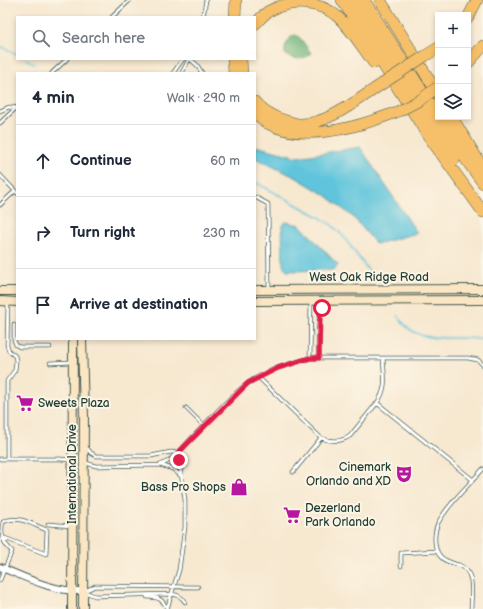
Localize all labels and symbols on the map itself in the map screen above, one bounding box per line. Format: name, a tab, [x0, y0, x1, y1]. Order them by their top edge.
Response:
street label: West Oak Ridge Road	[309, 270, 429, 285]
route start	[313, 299, 331, 317]
supermarket icon: Sweets Plaza	[15, 393, 35, 413]
place label: Sweets Plaza	[38, 396, 110, 411]
street label: International Drive	[65, 424, 80, 524]
route end	[170, 451, 188, 469]
place label: Cinemark Orlando and XD	[306, 460, 391, 489]
theatre icon: Cinemark Orlando and XD	[394, 464, 414, 484]
shop icon: Bass Pro Shops	[229, 477, 249, 497]
place label: Bass Pro Shops	[141, 480, 226, 495]
place label: Dezerland Park Orlando	[305, 501, 376, 530]
supermarket icon: Dezerland Park Orlando	[282, 505, 302, 525]

